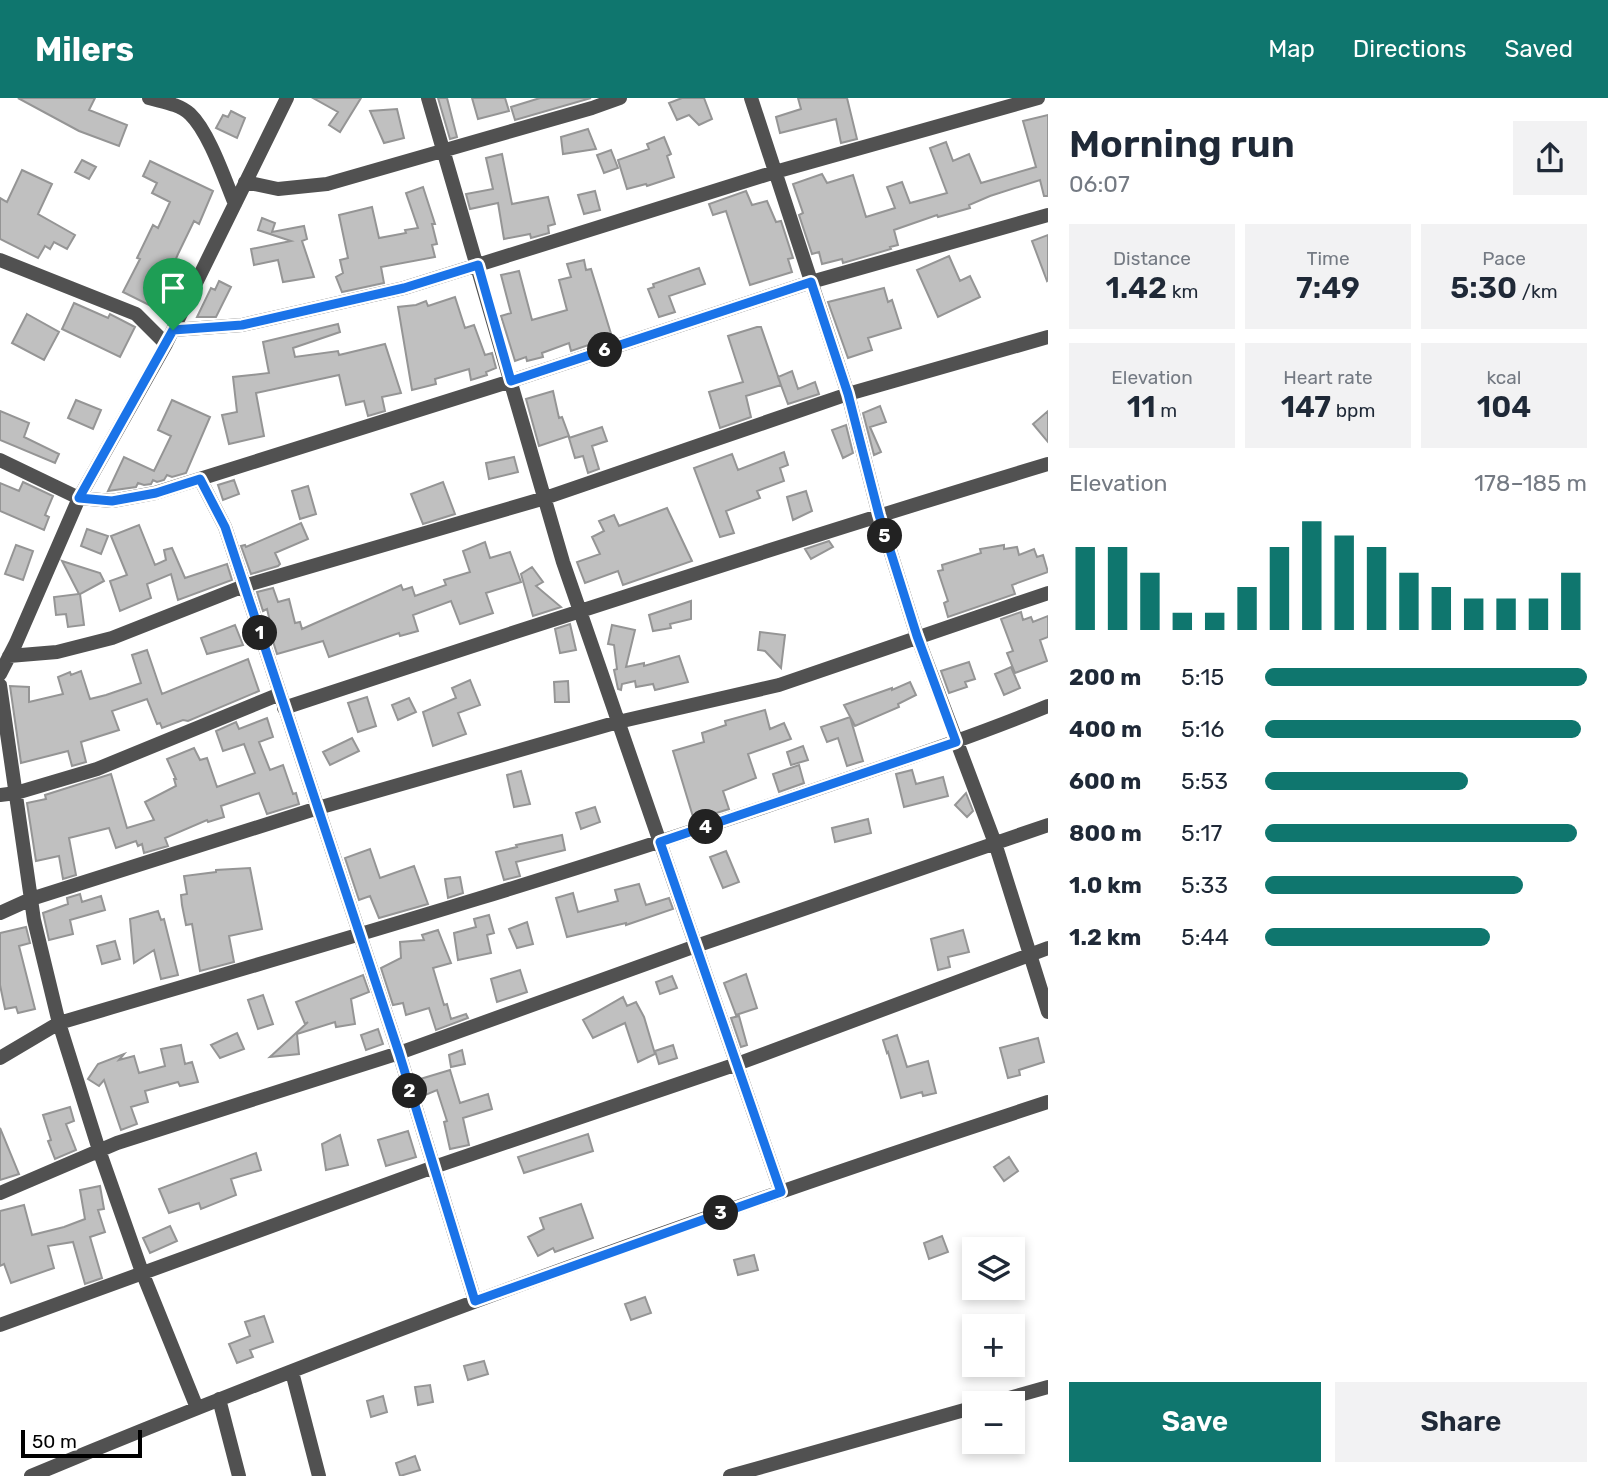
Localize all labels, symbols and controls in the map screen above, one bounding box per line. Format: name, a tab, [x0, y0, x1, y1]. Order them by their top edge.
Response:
text: Milers	[35, 30, 134, 69]
text: Map	[1268, 35, 1315, 63]
text: Directions	[1353, 35, 1466, 63]
text: Saved	[1504, 35, 1573, 63]
text: Morning run	[1069, 121, 1295, 167]
button: share	[1513, 121, 1587, 195]
text: 06:07	[1069, 170, 1130, 198]
text: Distance	[1113, 247, 1191, 270]
text: Time	[1306, 247, 1350, 270]
text: Pace	[1482, 247, 1526, 270]
pin	[143, 258, 203, 330]
icon: arrive	[154, 269, 192, 307]
text: 1.42	[1106, 270, 1167, 306]
text: 7:49	[1296, 270, 1360, 306]
text: 5:30	[1450, 270, 1517, 306]
text: km	[1167, 280, 1198, 303]
text: /km	[1517, 280, 1558, 303]
pin: 6	[588, 332, 622, 368]
text: 6	[598, 338, 611, 361]
text: Elevation	[1111, 366, 1193, 389]
text: Heart rate	[1283, 366, 1373, 389]
text: kcal	[1487, 366, 1521, 389]
text: 11	[1127, 389, 1156, 425]
text: 147	[1281, 389, 1331, 425]
text: 104	[1477, 389, 1531, 425]
text: m	[1156, 399, 1177, 422]
text: bpm	[1331, 399, 1375, 422]
text: Elevation	[1069, 469, 1168, 497]
text: 178–185 m	[1474, 469, 1587, 497]
pin: 5	[868, 518, 903, 554]
text: 5	[878, 524, 891, 547]
pin: 1	[243, 616, 278, 650]
text: 1	[255, 621, 264, 644]
text: 200 m	[1069, 663, 1141, 691]
text: 5:15	[1181, 663, 1224, 691]
text: 400 m	[1069, 715, 1142, 743]
text: 5:16	[1181, 715, 1224, 743]
text: 600 m	[1069, 767, 1141, 795]
text: 5:53	[1181, 767, 1228, 795]
pin: 4	[688, 810, 724, 844]
text: 4	[699, 815, 712, 838]
text: 800 m	[1069, 819, 1142, 847]
text: 5:17	[1181, 819, 1222, 847]
text: 1.0 km	[1069, 871, 1142, 899]
text: 5:33	[1181, 871, 1228, 899]
text: 1.2 km	[1069, 923, 1141, 951]
text: 5:44	[1181, 923, 1229, 951]
pin: 2	[392, 1074, 428, 1108]
text: 2	[403, 1079, 416, 1102]
pin: 3	[704, 1196, 738, 1230]
text: 3	[714, 1201, 727, 1224]
map controls	[962, 1237, 1025, 1454]
button: layers	[962, 1237, 1025, 1300]
button: +	[962, 1314, 1025, 1377]
button: Save	[1069, 1382, 1321, 1462]
button: Share	[1335, 1382, 1587, 1462]
button: −	[962, 1391, 1025, 1454]
scale bar	[21, 1427, 142, 1459]
text: 50 m	[32, 1430, 77, 1453]

